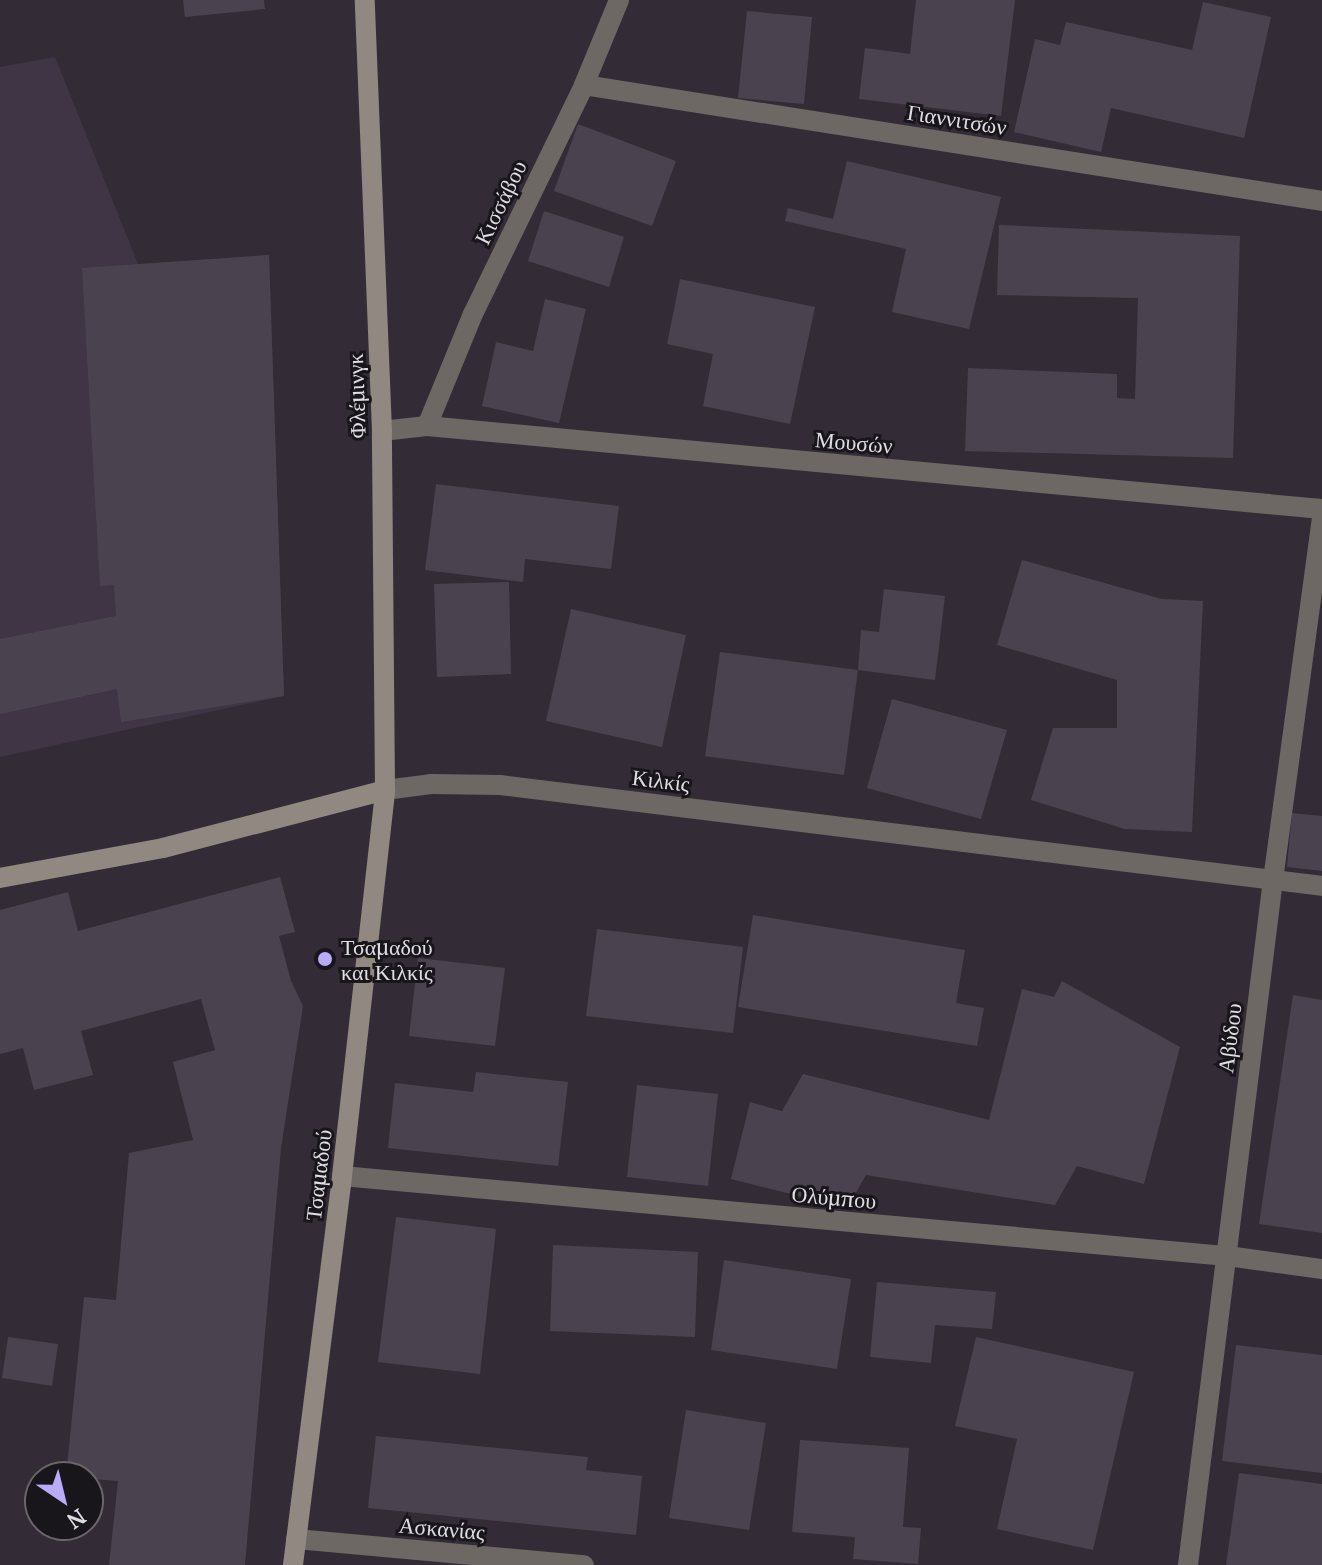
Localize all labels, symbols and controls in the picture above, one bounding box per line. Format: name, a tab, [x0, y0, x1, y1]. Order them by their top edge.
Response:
street label: Γιαννιτσών	[905, 98, 1009, 140]
street label: Κισσάβου	[468, 156, 532, 248]
street label: Φλέμινγκ	[341, 353, 371, 439]
street label: Μουσών	[814, 425, 894, 459]
street label: Κιλκίς	[631, 763, 691, 797]
place label: Τσαμαδού και Κιλκίς	[341, 933, 433, 984]
marker: Τσαμαδού και Κιλκίς	[316, 950, 334, 968]
street label: Αβύδου	[1212, 1002, 1246, 1074]
street label: Τσαμαδού	[299, 1128, 337, 1222]
street label: Ολύμπου	[790, 1180, 878, 1214]
north arrow	[24, 1461, 104, 1541]
text: N	[62, 1503, 92, 1536]
street label: Ασκανίας	[398, 1511, 486, 1545]

